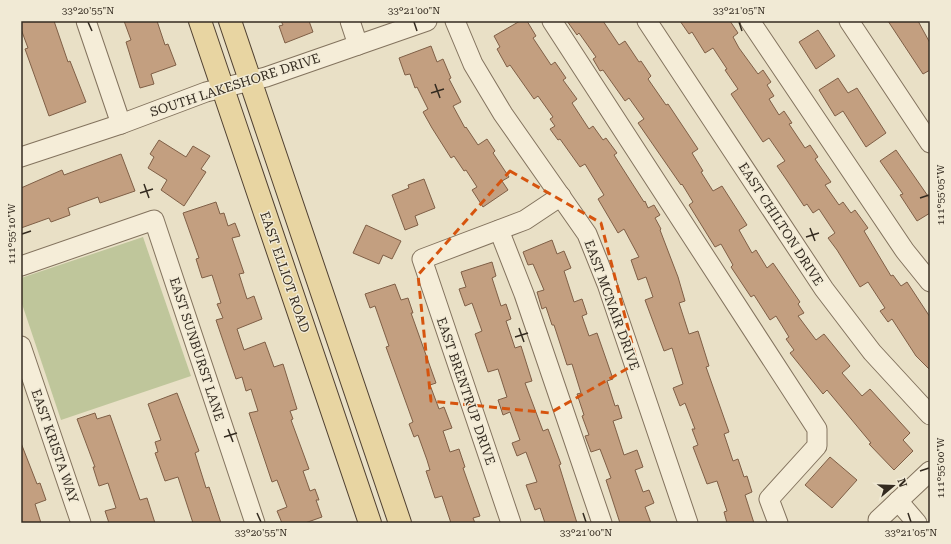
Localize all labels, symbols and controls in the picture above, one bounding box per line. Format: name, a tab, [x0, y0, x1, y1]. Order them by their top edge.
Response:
text: 33°20'55"N	[62, 5, 114, 16]
text: 33°21'00"N	[388, 5, 440, 16]
text: 33°21'05"N	[713, 5, 765, 16]
street label: SOUTH LAKESHORE DRIVE	[148, 50, 322, 120]
street label: EAST CHILTON DRIVE	[736, 160, 826, 288]
text: 111°55'05"W	[935, 164, 946, 225]
text: 111°55'10"W	[6, 203, 17, 264]
street label: EAST ELLIOT ROAD	[257, 209, 313, 335]
street label: EAST MCNAIR DRIVE	[581, 238, 643, 372]
street label: EAST SUNBURST LANE	[167, 275, 227, 423]
street label: EAST BRENTRUP DRIVE	[434, 315, 498, 467]
street label: EAST KRISTA WAY	[28, 387, 82, 505]
text: 111°55'00"W	[935, 437, 946, 498]
north arrow	[873, 466, 913, 506]
text: N	[894, 477, 910, 490]
text: 33°20'55"N	[235, 527, 287, 538]
text: 33°21'00"N	[560, 527, 612, 538]
text: 33°21'05"N	[885, 527, 937, 538]

